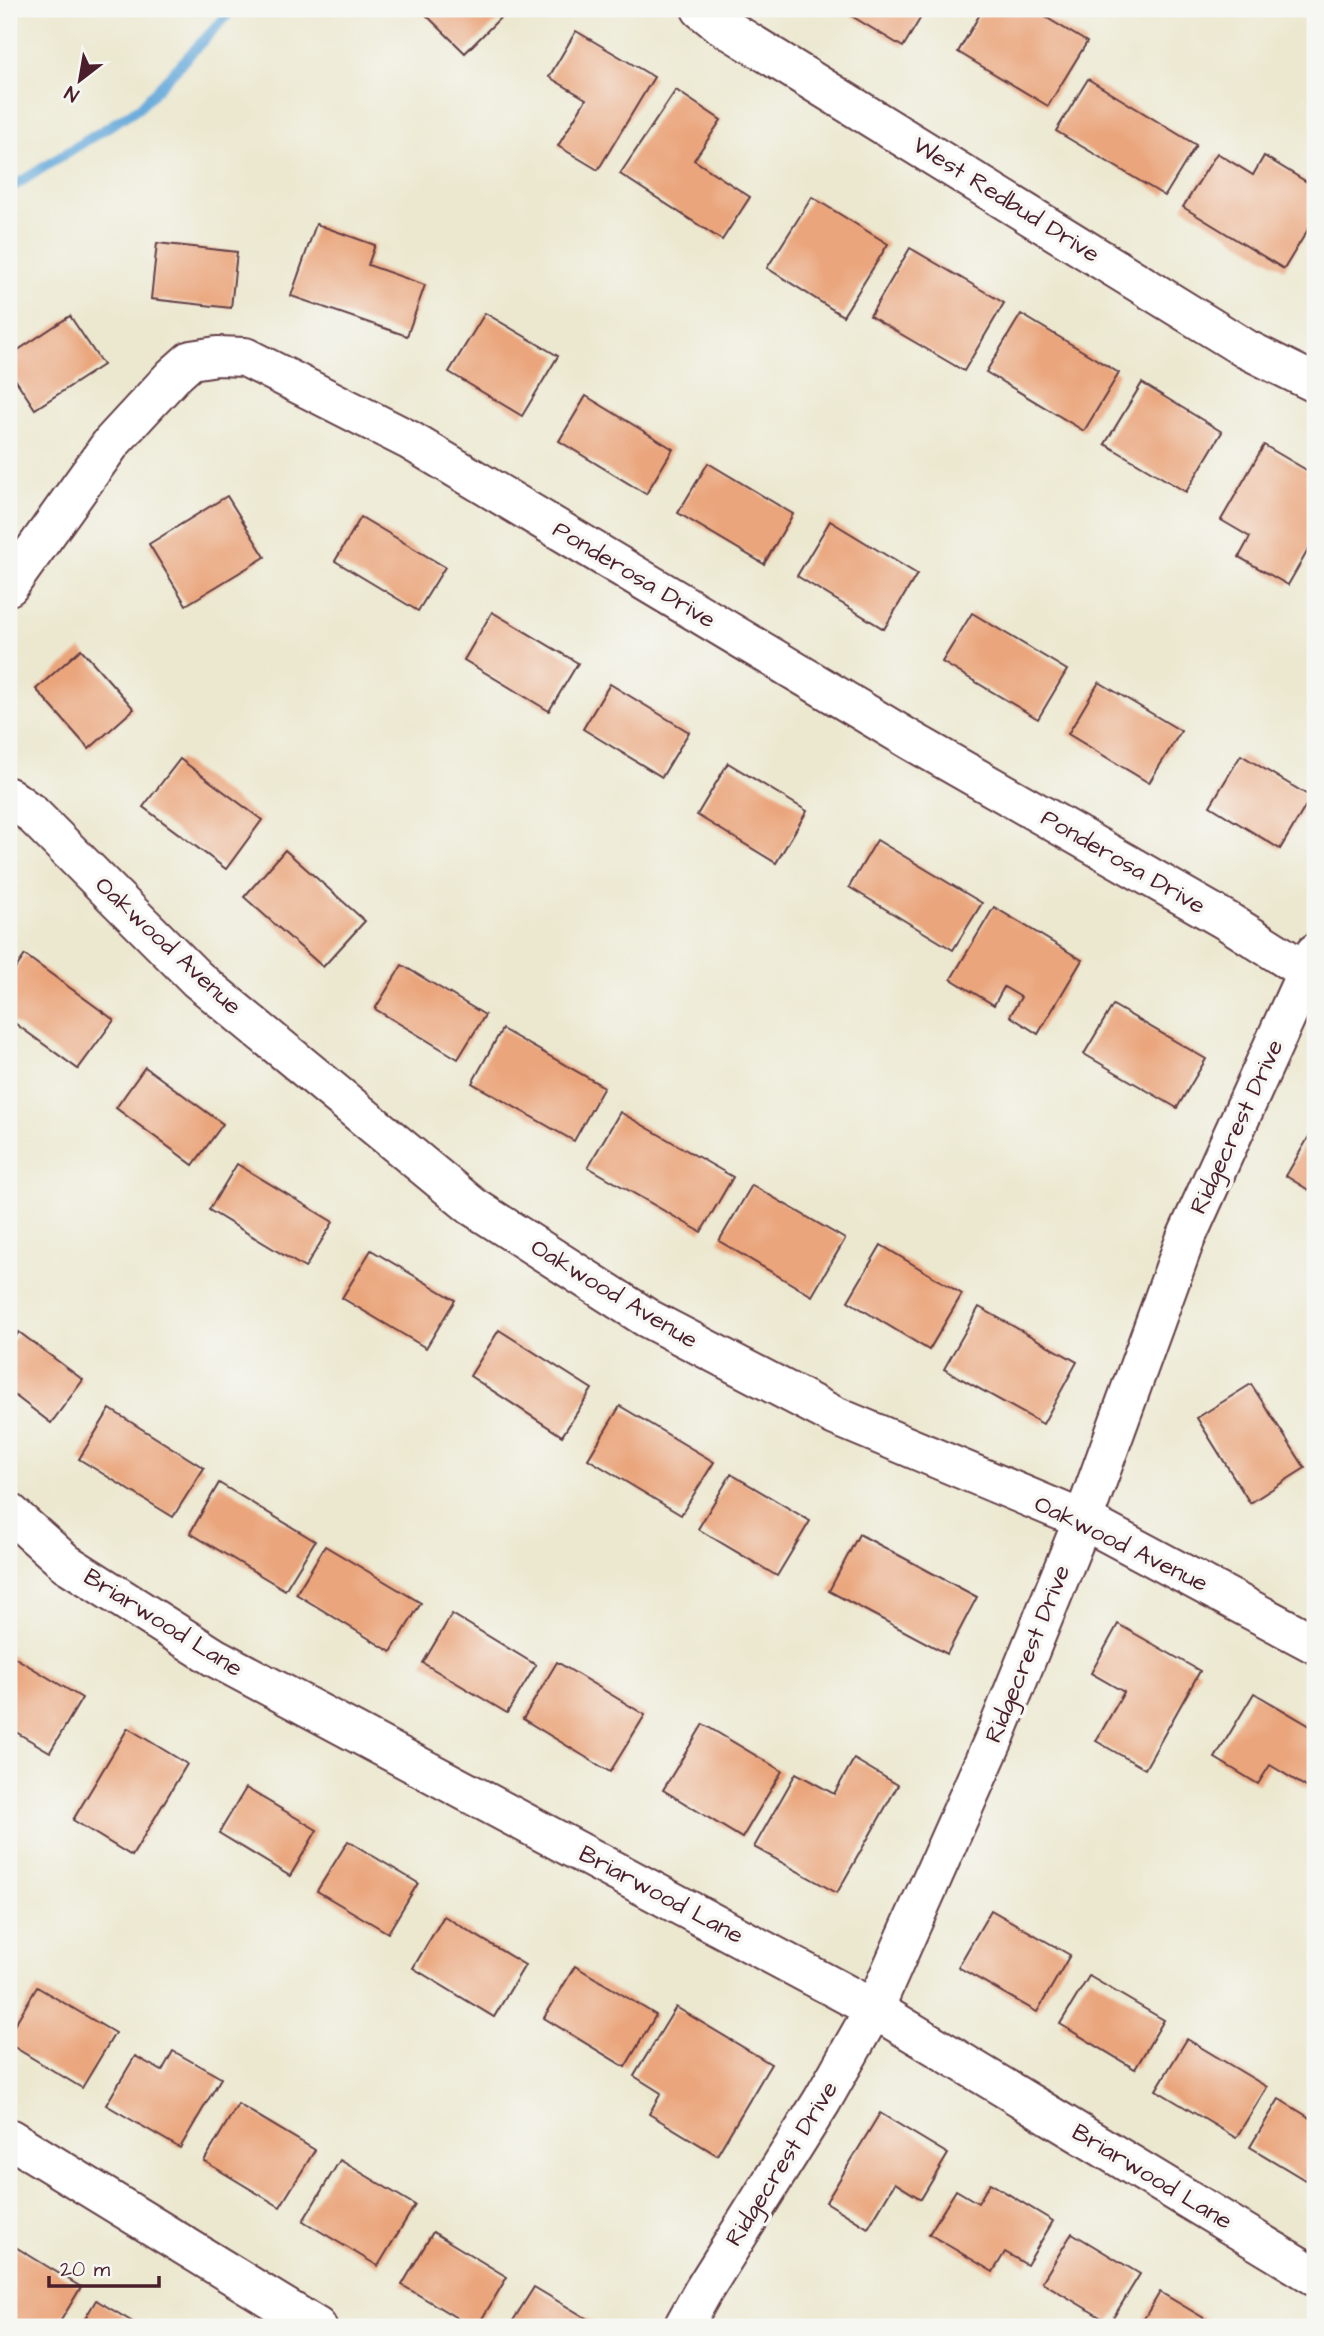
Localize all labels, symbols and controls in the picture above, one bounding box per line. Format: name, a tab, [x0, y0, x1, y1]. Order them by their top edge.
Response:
north arrow	[46, 46, 116, 116]
text: N	[60, 79, 84, 108]
street label: West Redbud Drive	[906, 129, 1106, 271]
street label: Ponderosa Drive	[546, 513, 722, 637]
street label: Ponderosa Drive	[1035, 801, 1211, 923]
street label: Oakwood Avenue	[87, 869, 249, 1023]
street label: Ridgecrest Drive	[1182, 1034, 1293, 1220]
street label: Oakwood Avenue	[524, 1231, 704, 1357]
street label: Oakwood Avenue	[1028, 1487, 1214, 1601]
street label: Briarwood Lane	[77, 1560, 249, 1686]
street label: Ridgecrest Drive	[977, 1560, 1080, 1748]
street label: Briarwood Lane	[573, 1837, 749, 1953]
street label: Ridgecrest Drive	[717, 2075, 847, 2254]
street label: Briarwood Lane	[1065, 2116, 1239, 2238]
scale bar	[49, 2245, 159, 2289]
text: 20 m	[60, 2255, 111, 2284]

